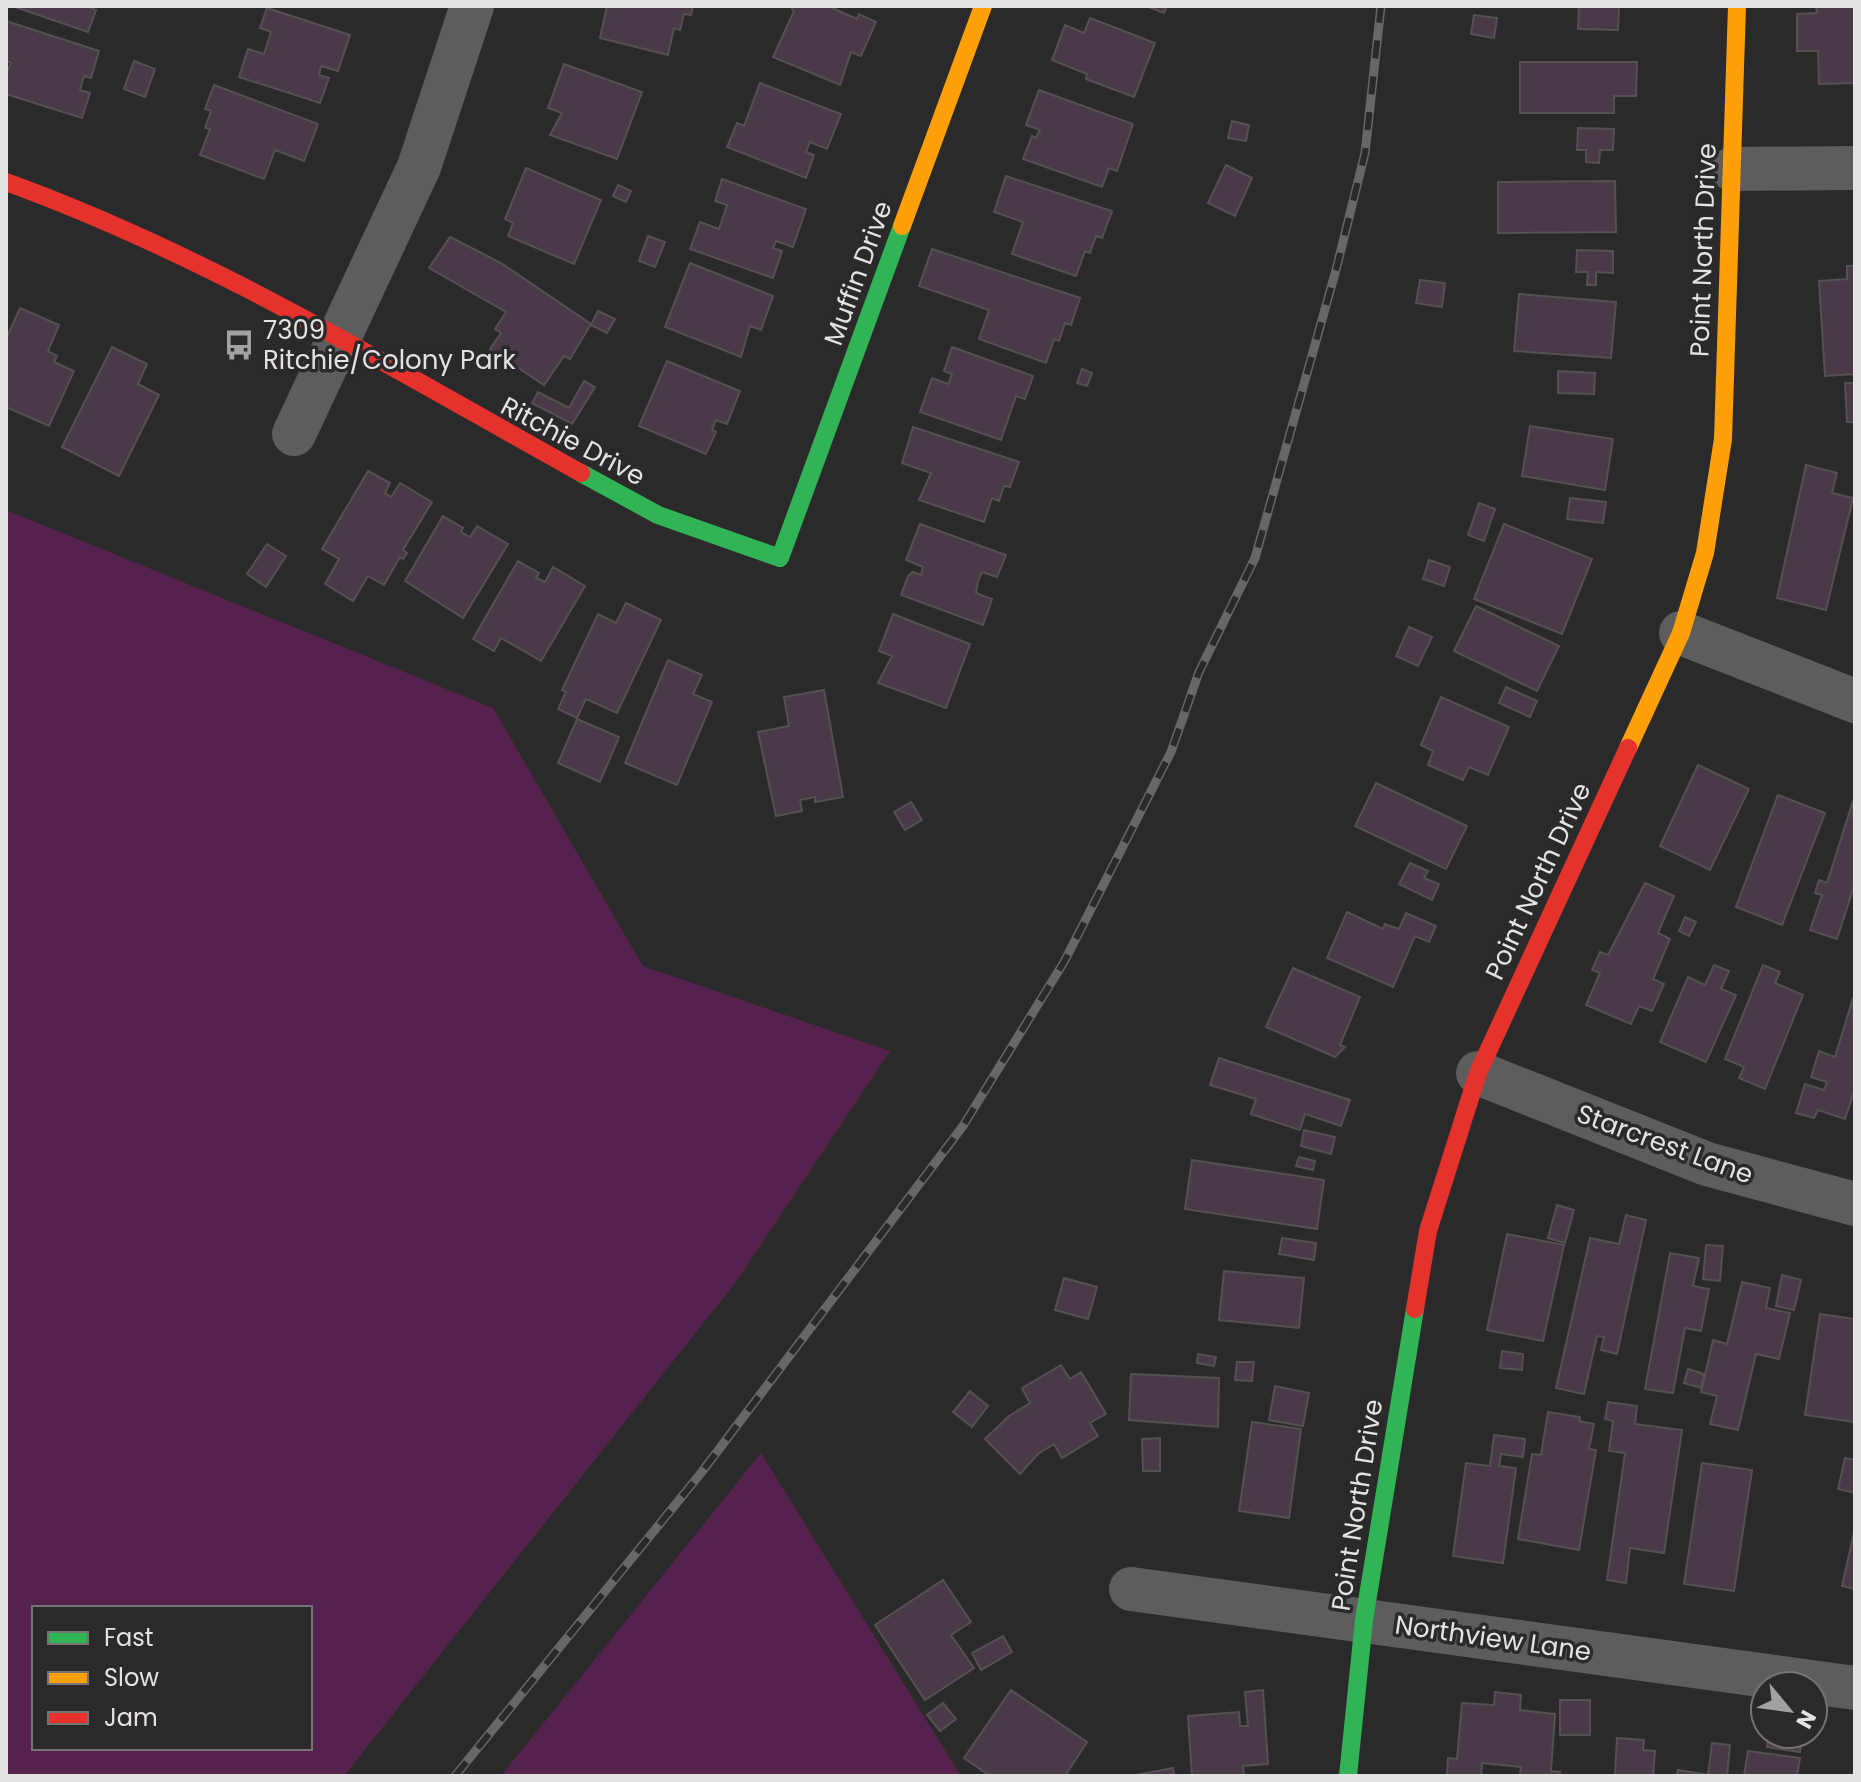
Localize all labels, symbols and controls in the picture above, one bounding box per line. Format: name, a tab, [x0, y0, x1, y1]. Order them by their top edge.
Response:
street label: Point North Drive	[1681, 142, 1725, 358]
street label: Muffin Drive	[815, 196, 901, 350]
place label: 7309 Ritchie/Colony Park	[263, 312, 516, 378]
bus stop icon: 7309 Ritchie/Colony Park	[222, 328, 256, 362]
street label: Ritchie Drive	[494, 388, 652, 494]
street label: Point North Drive	[1476, 776, 1600, 986]
street label: Starcrest Lane	[1572, 1095, 1758, 1193]
street label: Point North Drive	[1322, 1397, 1392, 1613]
legend	[32, 1606, 312, 1750]
street label: Northview Lane	[1393, 1606, 1593, 1670]
text: Fast	[104, 1621, 154, 1654]
text: Slow	[104, 1661, 159, 1694]
north arrow	[1749, 1670, 1829, 1750]
text: Jam	[104, 1701, 158, 1734]
text: N	[1788, 1705, 1824, 1734]

